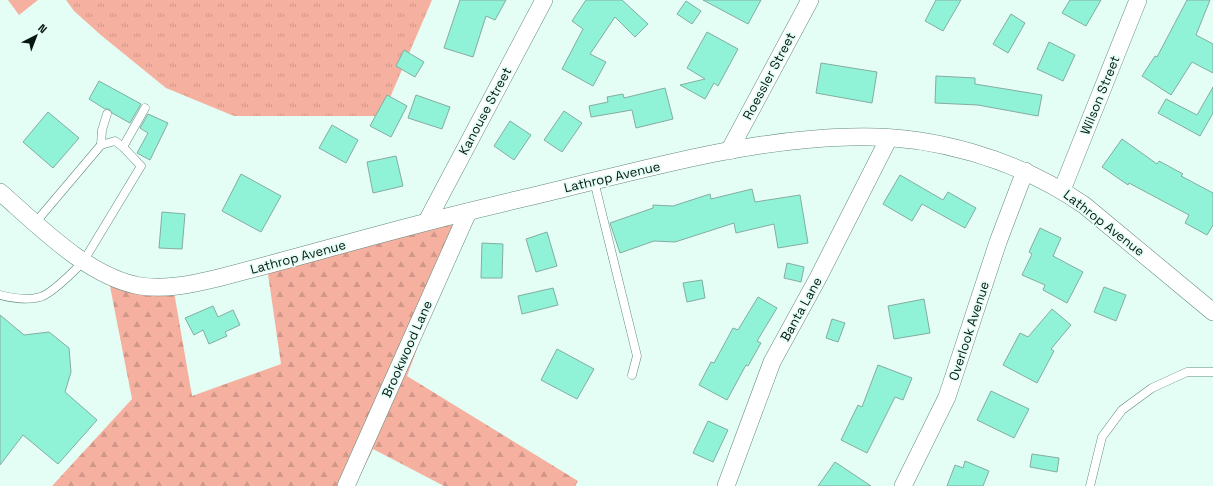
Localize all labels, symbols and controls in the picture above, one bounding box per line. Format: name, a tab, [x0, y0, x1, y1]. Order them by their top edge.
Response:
north arrow	[16, 16, 56, 56]
text: N	[35, 21, 50, 36]
street label: Roessler Street	[739, 29, 799, 123]
street label: Wilson Street	[1076, 53, 1124, 137]
street label: Kanouse Street	[455, 64, 515, 158]
street label: Lathrop Avenue	[562, 158, 662, 196]
street label: Lathrop Avenue	[1060, 186, 1148, 260]
street label: Lathrop Avenue	[248, 236, 348, 278]
street label: Banta Lane	[776, 274, 826, 344]
street label: Overlook Avenue	[945, 279, 993, 383]
street label: Brookwood Lane	[378, 298, 436, 400]

